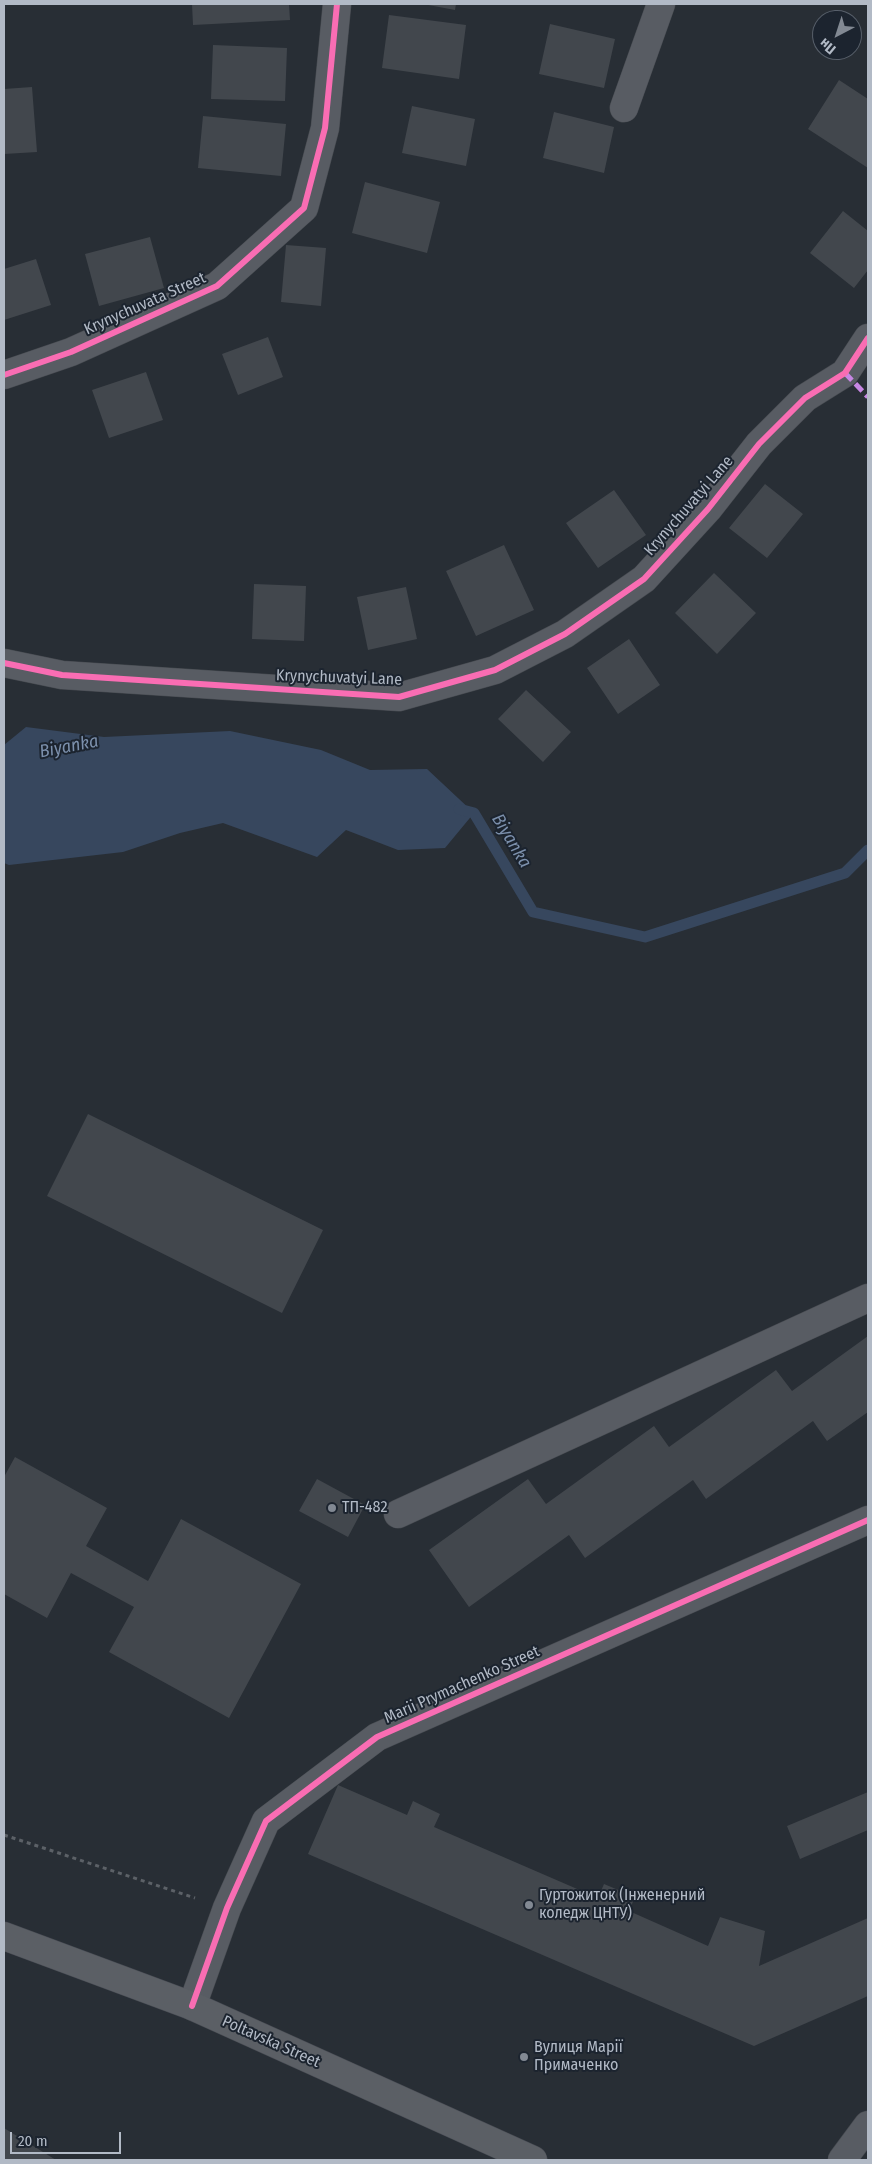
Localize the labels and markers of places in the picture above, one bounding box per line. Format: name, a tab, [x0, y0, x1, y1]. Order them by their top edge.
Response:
place label: ТП-482	[342, 1498, 387, 1518]
marker: ТП-482	[326, 1502, 338, 1514]
place label: Гуртожиток (Інженерний коледж ЦНТУ)	[539, 1886, 705, 1924]
marker: Гуртожиток (Інженерний коледж ЦНТУ)	[523, 1899, 535, 1911]
place label: Вулиця Марії Примаченко	[534, 2038, 623, 2076]
marker: Вулиця Марії Примаченко	[518, 2051, 530, 2063]

